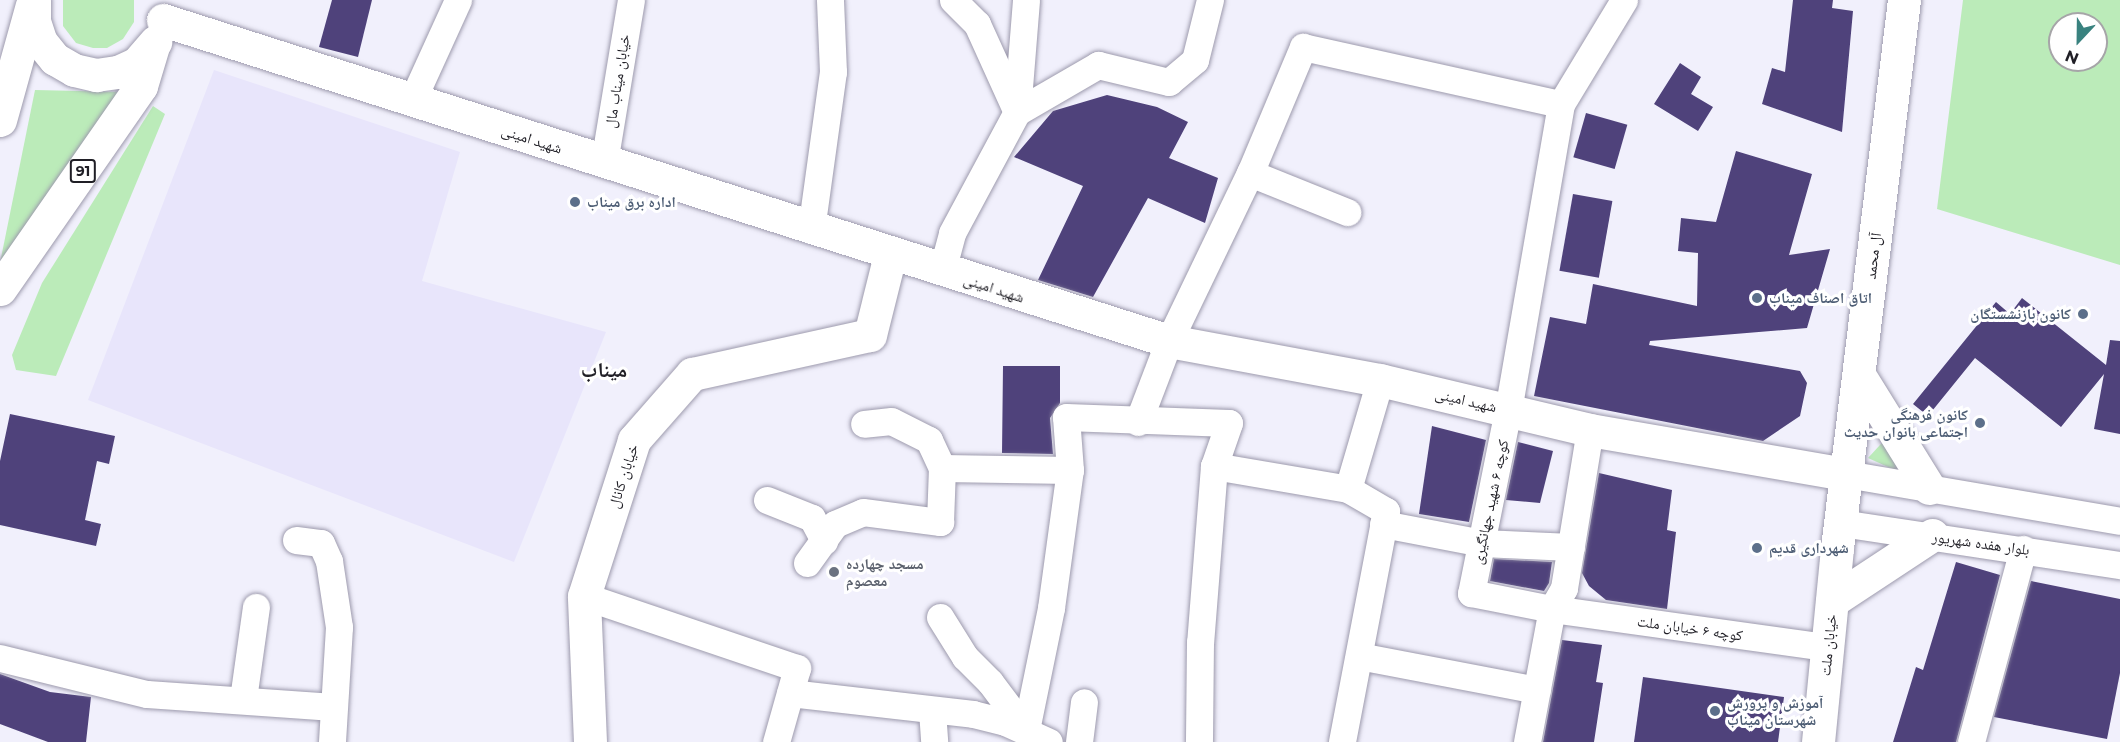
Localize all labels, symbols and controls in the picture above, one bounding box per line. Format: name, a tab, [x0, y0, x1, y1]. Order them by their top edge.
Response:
north arrow	[2048, 12, 2108, 72]
street label: خیابان میناب مال	[601, 33, 633, 129]
text: N	[2062, 46, 2081, 69]
street label: شهید امینی	[499, 121, 565, 157]
road number: 91	[70, 160, 97, 182]
place label: اداره برق میناب	[587, 193, 676, 211]
marker: اداره برق میناب	[568, 195, 582, 209]
street label: آل محمد	[1861, 232, 1885, 280]
street label: شهید امینی	[961, 270, 1027, 306]
place label: اتاق اصناف میناب	[1769, 289, 1872, 307]
marker: اتاق اصناف میناب	[1750, 291, 1764, 305]
place label: کانون بازنشستگان	[1970, 305, 2071, 323]
marker: کانون بازنشستگان	[2076, 307, 2090, 321]
district label: میناب	[581, 357, 627, 383]
street label: شهید امینی	[1434, 384, 1498, 416]
place label: کانون فرهنگی اجتماعی بانوان حدیث	[1844, 405, 1968, 440]
marker: کانون فرهنگی اجتماعی بانوان حدیث	[1973, 416, 1987, 430]
street label: کوچه ۶ شهید جهانگیری	[1468, 438, 1512, 566]
street label: خیابان کانال	[604, 442, 642, 510]
street label: بلوار هفده شهریور	[1931, 527, 2031, 559]
place label: شهرداری قدیم	[1769, 539, 1849, 557]
marker: شهرداری قدیم	[1750, 541, 1764, 555]
place label: مسجد چهارده معصوم	[846, 554, 923, 589]
marker: مسجد چهارده معصوم	[827, 565, 841, 579]
street label: کوچه ۶ خیابان ملت	[1636, 612, 1744, 644]
street label: خیابان ملت	[1816, 613, 1840, 677]
place label: آموزش و پرورش شهرستان میناب	[1727, 693, 1823, 728]
marker: آموزش و پرورش شهرستان میناب	[1708, 704, 1722, 718]

